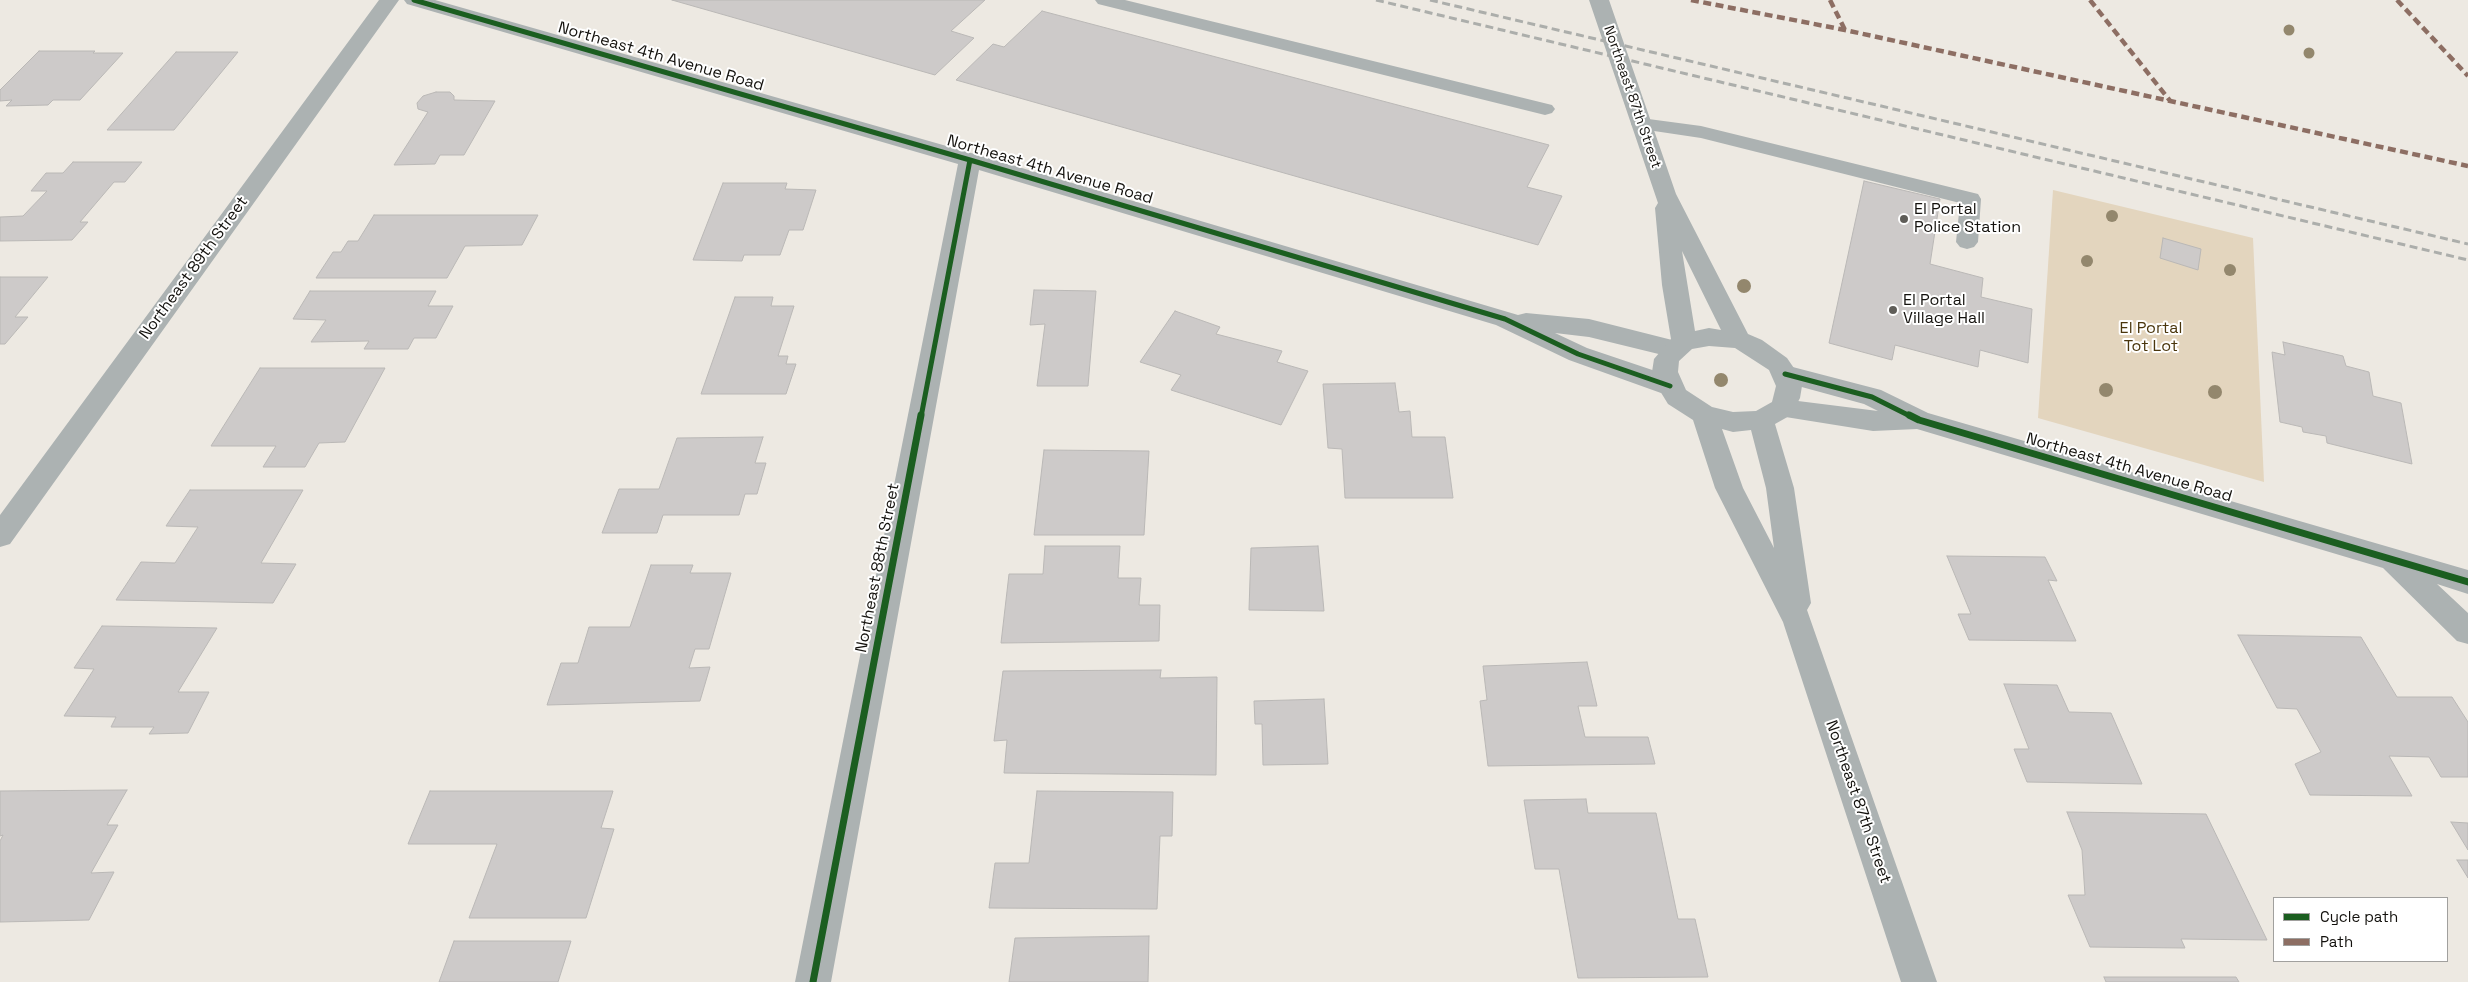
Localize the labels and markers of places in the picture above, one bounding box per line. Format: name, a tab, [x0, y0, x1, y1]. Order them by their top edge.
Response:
place label: El Portal Police Station	[1914, 200, 2021, 238]
marker: El Portal Police Station	[1898, 213, 1910, 225]
place label: El Portal Village Hall	[1903, 291, 1985, 329]
marker: El Portal Village Hall	[1887, 304, 1899, 316]

